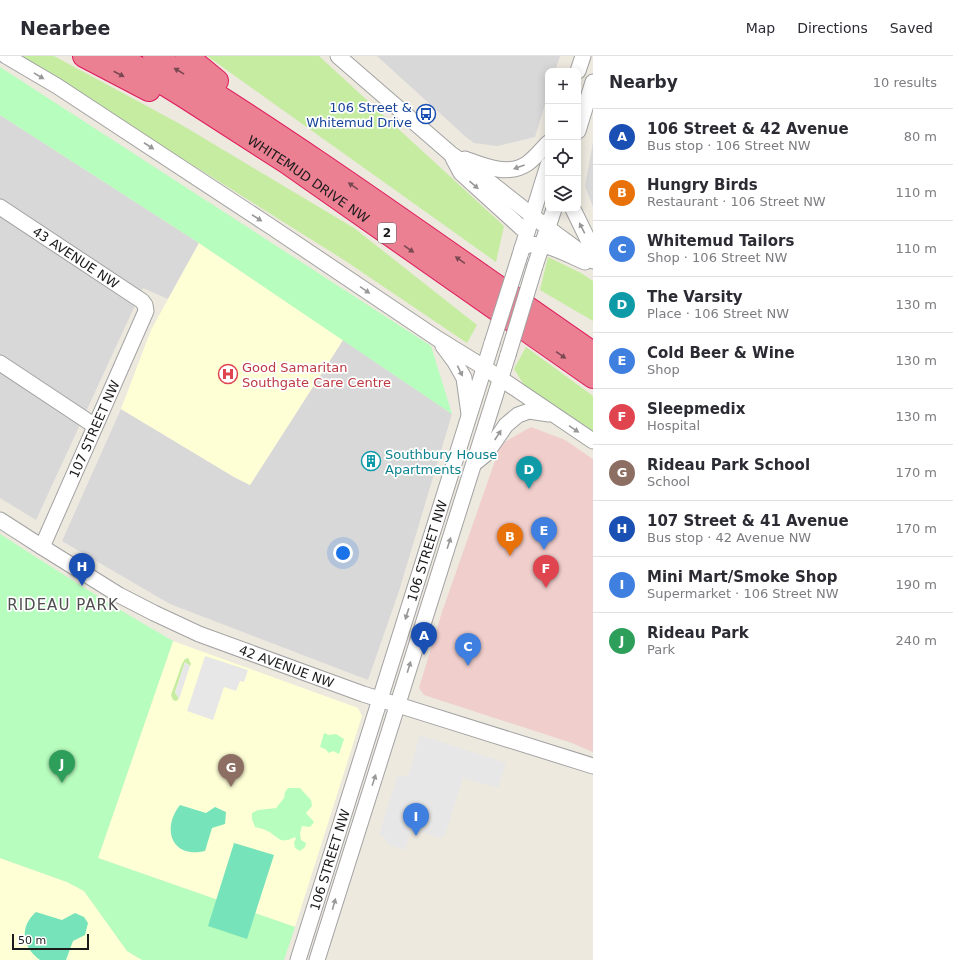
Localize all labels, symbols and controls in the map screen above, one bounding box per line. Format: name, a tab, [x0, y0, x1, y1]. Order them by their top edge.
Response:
text: Nearbee	[20, 17, 110, 39]
text: Map	[746, 20, 775, 36]
text: Directions	[797, 20, 868, 36]
text: Saved	[890, 20, 933, 36]
one-way arrow	[173, 67, 185, 74]
map controls	[545, 68, 581, 212]
button: +	[545, 68, 581, 104]
one-way arrow	[113, 71, 125, 77]
one-way arrow	[33, 72, 45, 79]
text: Nearby	[609, 72, 678, 92]
text: 10 results	[873, 75, 937, 90]
place label: 106 Street & Whitemud Drive	[306, 100, 412, 130]
bus stop icon: 106 Street & Whitemud Drive	[415, 103, 437, 125]
button: −	[545, 104, 581, 140]
text: 106 Street & 42 Avenue	[647, 120, 849, 138]
text: A	[617, 129, 627, 144]
text: 80 m	[904, 129, 937, 144]
street label: WHITEMUD DRIVE NW	[245, 132, 372, 226]
text: Bus stop · 106 Street NW	[647, 138, 811, 153]
button: locate	[545, 140, 581, 176]
one-way arrow	[143, 143, 154, 150]
one-way arrow	[512, 164, 524, 170]
button: layers	[545, 176, 581, 212]
text: Hungry Birds	[647, 176, 758, 194]
one-way arrow	[469, 180, 479, 189]
one-way arrow	[348, 182, 358, 190]
text: B	[617, 185, 627, 200]
text: 110 m	[895, 185, 937, 200]
text: Restaurant · 106 Street NW	[647, 194, 826, 209]
one-way arrow	[252, 214, 262, 222]
road number: 2	[378, 223, 396, 243]
one-way arrow	[579, 223, 585, 234]
street label: 43 AVENUE NW	[30, 224, 122, 292]
text: Whitemud Tailors	[647, 232, 794, 250]
text: C	[617, 241, 627, 256]
text: 110 m	[895, 241, 937, 256]
one-way arrow	[404, 245, 415, 253]
text: Shop · 106 Street NW	[647, 250, 787, 265]
one-way arrow	[455, 256, 465, 264]
one-way arrow	[360, 286, 370, 294]
text: The Varsity	[647, 288, 743, 306]
text: D	[617, 297, 627, 312]
text: 130 m	[895, 297, 937, 312]
text: Place · 106 Street NW	[647, 306, 789, 321]
text: Cold Beer & Wine	[647, 344, 795, 362]
one-way arrow	[556, 351, 566, 359]
text: E	[618, 353, 626, 368]
text: 130 m	[895, 353, 937, 368]
place label: Good Samaritan Southgate Care Centre	[242, 360, 391, 390]
text: Shop	[647, 362, 680, 377]
hospital icon: Good Samaritan Southgate Care Centre	[217, 363, 239, 385]
one-way arrow	[457, 365, 463, 377]
street label: 107 STREET NW	[66, 378, 123, 480]
text: Sleepmedix	[647, 400, 745, 418]
text: F	[618, 409, 626, 424]
text: 130 m	[895, 409, 937, 424]
text: Hospital	[647, 418, 700, 433]
one-way arrow	[569, 425, 579, 433]
one-way arrow	[495, 429, 502, 441]
place label: Southbury House Apartments	[385, 447, 497, 477]
building icon: Southbury House Apartments	[360, 450, 382, 472]
pin: D	[516, 456, 542, 489]
text: Rideau Park School	[647, 456, 810, 474]
text: G	[617, 465, 627, 480]
text: 170 m	[895, 465, 937, 480]
text: School	[647, 474, 690, 489]
street label: 106 STREET NW	[404, 498, 450, 603]
text: 107 Street & 41 Avenue	[647, 512, 849, 530]
pin: E	[531, 517, 557, 550]
text: H	[617, 521, 627, 536]
text: 170 m	[895, 521, 937, 536]
pin: B	[497, 523, 523, 556]
text: Bus stop · 42 Avenue NW	[647, 530, 811, 545]
one-way arrow	[446, 536, 452, 548]
your location	[333, 543, 353, 563]
pin: H	[69, 553, 95, 586]
pin: F	[533, 555, 559, 588]
text: Mini Mart/Smoke Shop	[647, 568, 837, 586]
text: I	[620, 577, 624, 592]
text: 190 m	[895, 577, 937, 592]
text: Supermarket · 106 Street NW	[647, 586, 839, 601]
district label: RIDEAU PARK	[7, 596, 119, 614]
one-way arrow	[404, 609, 410, 621]
pin: A	[411, 622, 437, 655]
text: Rideau Park	[647, 624, 749, 642]
pin: C	[455, 633, 481, 666]
text: J	[620, 633, 624, 648]
text: 240 m	[895, 633, 937, 648]
street label: 42 AVENUE NW	[237, 642, 336, 691]
text: Park	[647, 642, 675, 657]
one-way arrow	[407, 660, 413, 672]
pin: J	[49, 750, 75, 783]
pin: G	[218, 754, 244, 787]
one-way arrow	[371, 774, 377, 786]
pin: I	[403, 803, 429, 836]
street label: 106 STREET NW	[307, 807, 353, 912]
one-way arrow	[331, 898, 337, 910]
scale bar	[12, 932, 89, 951]
text: 50 m	[18, 934, 46, 947]

